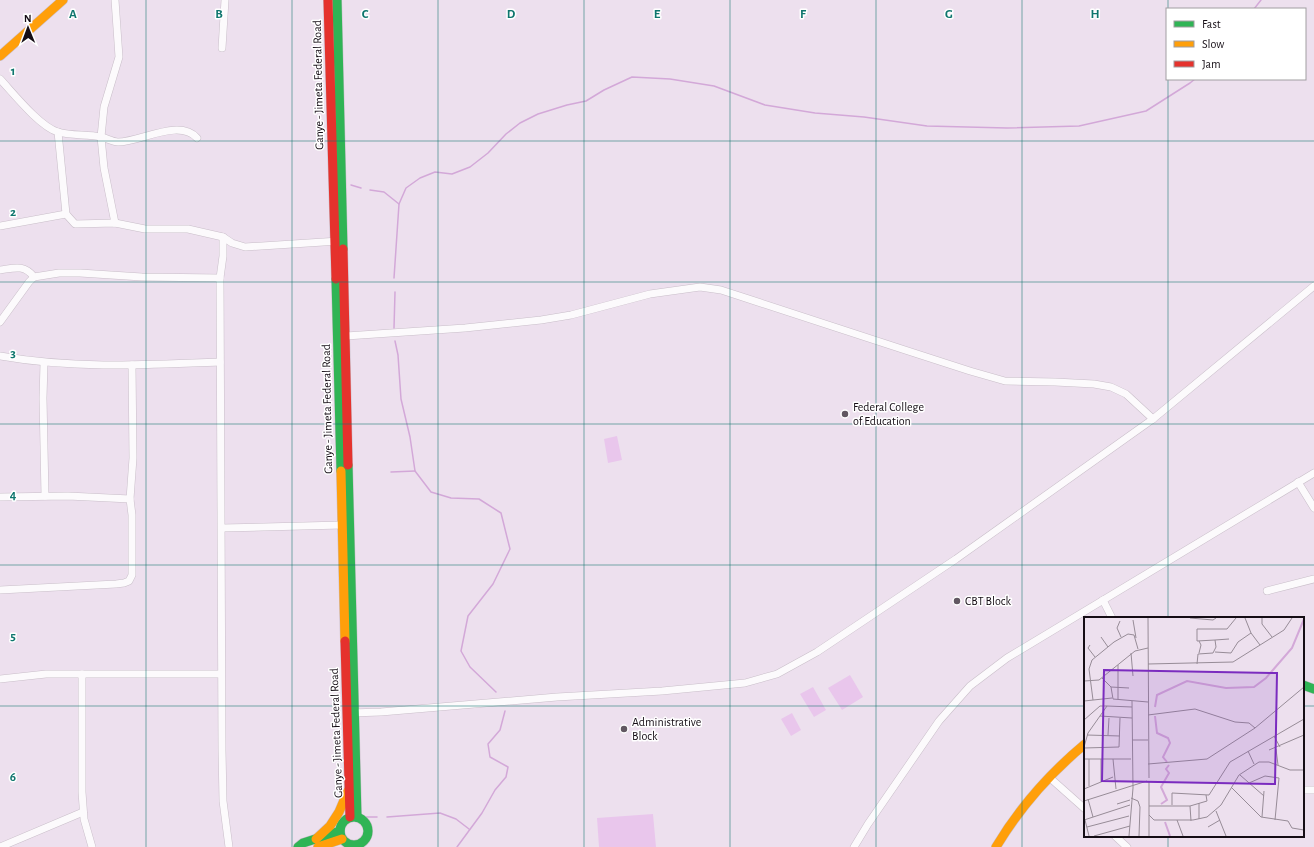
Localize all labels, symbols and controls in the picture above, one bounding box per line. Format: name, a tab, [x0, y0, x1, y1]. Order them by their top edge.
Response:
north arrow	[8, 8, 48, 48]
text: A	[69, 8, 77, 21]
text: B	[215, 8, 223, 21]
text: C	[362, 8, 369, 21]
text: D	[507, 8, 516, 21]
text: E	[654, 8, 661, 21]
text: F	[800, 8, 807, 21]
text: G	[945, 8, 953, 21]
text: H	[1090, 8, 1100, 21]
legend	[1166, 8, 1306, 80]
text: N	[24, 13, 32, 24]
text: Fast	[1202, 18, 1221, 30]
street label: Ganye - Jimeta Federal Road	[311, 20, 326, 150]
text: Slow	[1202, 38, 1224, 50]
text: Jam	[1202, 58, 1221, 70]
text: 1	[11, 65, 15, 78]
text: 2	[10, 206, 16, 219]
street label: Ganye - Jimeta Federal Road	[320, 344, 335, 474]
text: 3	[10, 347, 16, 360]
place label: Federal College of Education	[853, 401, 924, 427]
marker: Federal College of Education	[840, 409, 850, 419]
text: 4	[10, 489, 17, 502]
place label: CBT Block	[965, 595, 1011, 607]
marker: CBT Block	[952, 596, 962, 606]
inset map	[1084, 617, 1304, 837]
text: 5	[10, 630, 16, 643]
street label: Ganye - Jimeta Federal Road	[328, 668, 345, 798]
place label: Administrative Block	[632, 716, 701, 742]
marker: Administrative Block	[619, 724, 629, 734]
text: 6	[10, 771, 16, 784]

